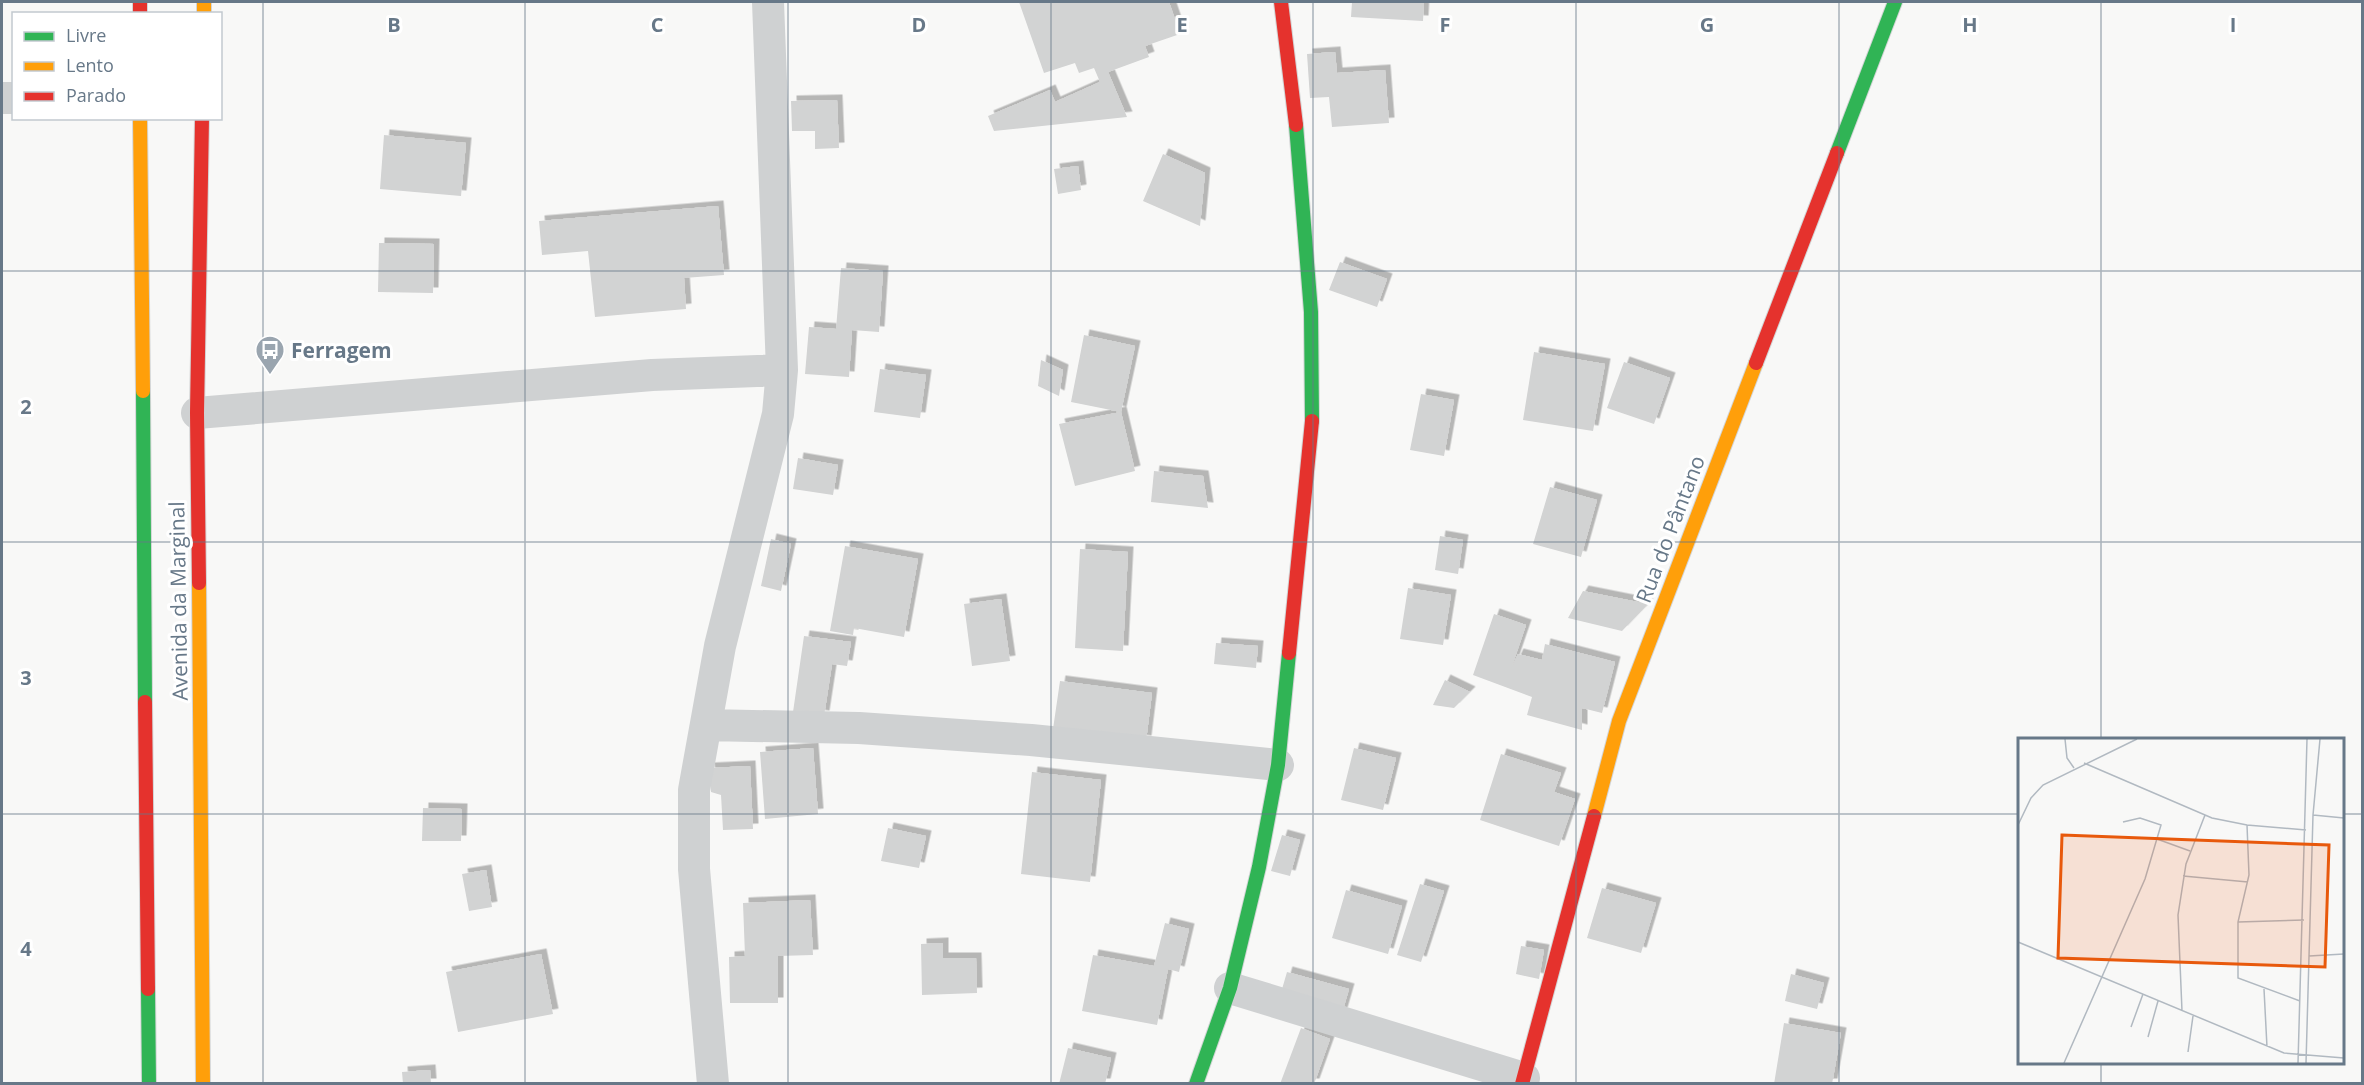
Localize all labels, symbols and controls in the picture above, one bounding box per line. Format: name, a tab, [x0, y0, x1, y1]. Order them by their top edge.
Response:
text: B	[387, 11, 401, 38]
text: C	[651, 11, 664, 38]
text: D	[912, 11, 926, 38]
text: E	[1176, 11, 1188, 38]
text: F	[1440, 11, 1450, 38]
text: G	[1700, 11, 1714, 38]
text: H	[1962, 11, 1978, 38]
text: I	[2230, 11, 2236, 38]
legend	[12, 12, 222, 120]
text: Livre	[66, 23, 106, 47]
text: Lento	[66, 53, 114, 77]
text: Parado	[66, 83, 126, 107]
bus stop icon: Ferragem	[254, 334, 286, 376]
place label: Ferragem	[291, 336, 392, 364]
text: 2	[20, 393, 32, 420]
street label: Rua do Pântano	[1629, 451, 1711, 607]
street label: Avenida da Marginal	[162, 501, 194, 701]
text: 3	[20, 664, 32, 691]
inset map	[2018, 738, 2343, 1064]
text: 4	[20, 935, 32, 962]

